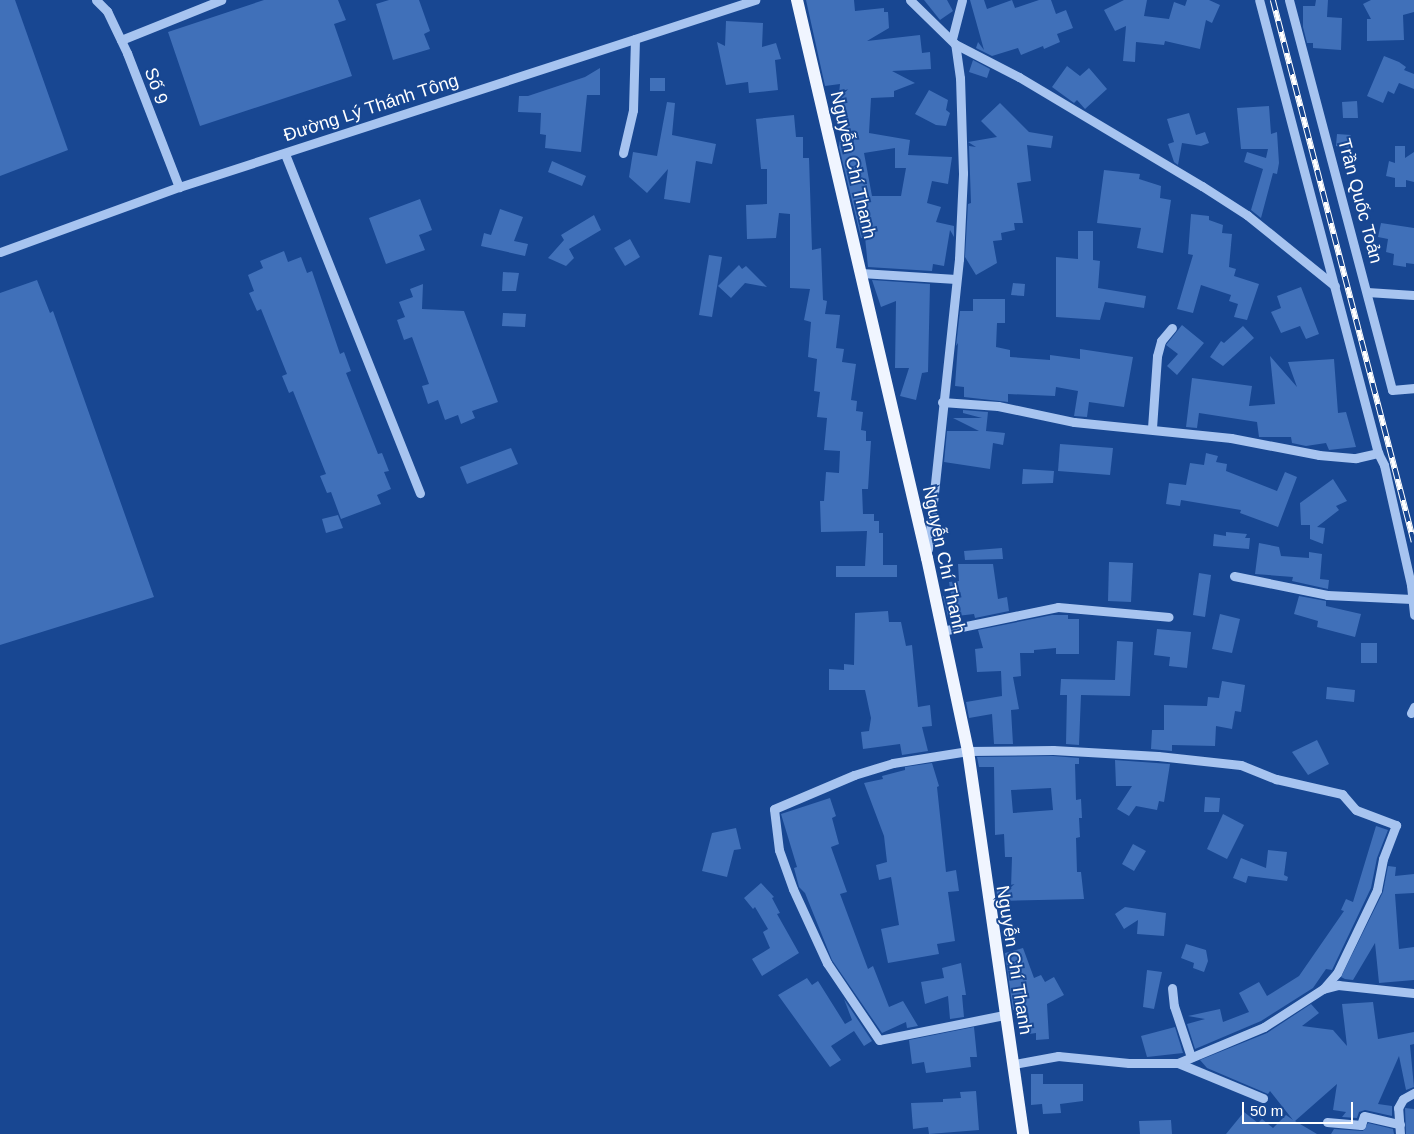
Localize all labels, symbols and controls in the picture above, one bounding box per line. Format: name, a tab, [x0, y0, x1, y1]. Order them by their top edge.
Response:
street label: Số 9	[140, 65, 172, 107]
street label: Đường Lý Thánh Tông	[281, 69, 461, 147]
street label: Nguyễn Chí Thanh	[825, 89, 881, 241]
street label: Trần Quốc Toản	[1333, 136, 1387, 266]
street label: Nguyễn Chí Thanh	[918, 484, 970, 636]
street label: Nguyễn Chí Thanh	[992, 884, 1036, 1036]
scale bar	[1244, 1092, 1355, 1124]
text: 50 m	[1250, 1102, 1283, 1119]

